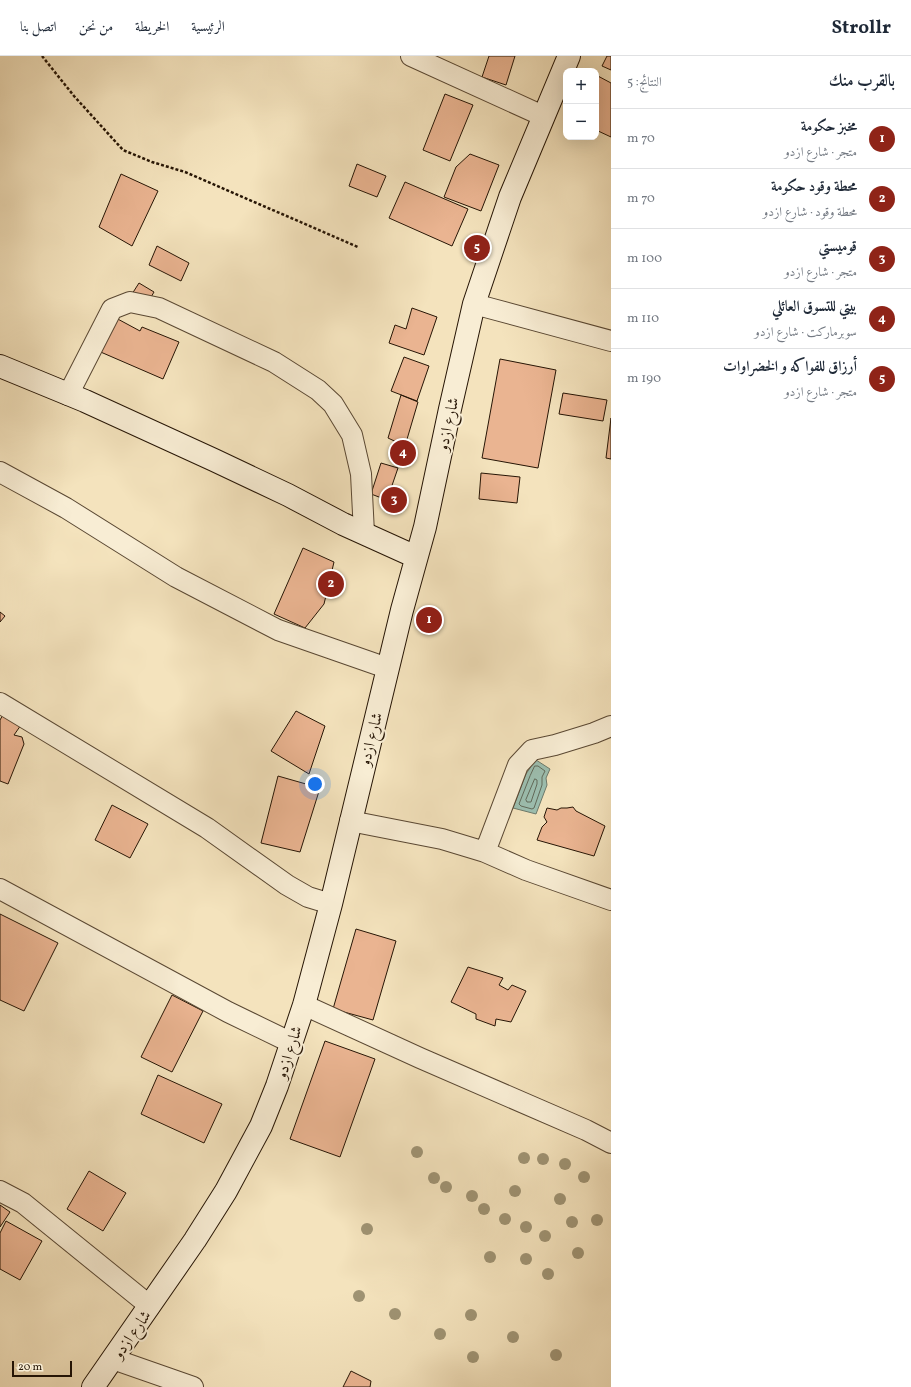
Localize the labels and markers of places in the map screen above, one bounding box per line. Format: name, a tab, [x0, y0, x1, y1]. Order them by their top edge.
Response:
pin: 5	[464, 233, 490, 263]
pin: 4	[390, 438, 416, 468]
pin: 3	[381, 485, 407, 515]
pin: 2	[318, 569, 344, 599]
pin: 1	[416, 605, 442, 635]

